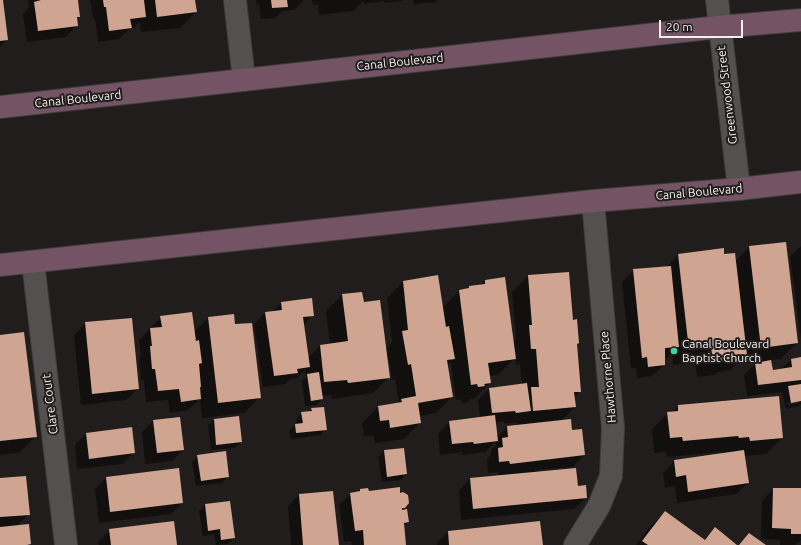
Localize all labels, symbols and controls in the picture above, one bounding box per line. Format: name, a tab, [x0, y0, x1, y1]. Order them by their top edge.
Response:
scale bar	[661, 12, 745, 38]
text: 20 m	[666, 20, 693, 33]
street label: Greenwood Street	[714, 45, 740, 145]
street label: Canal Boulevard	[356, 50, 444, 74]
street label: Canal Boulevard	[34, 87, 122, 111]
street label: Canal Boulevard	[655, 181, 743, 203]
street label: Hawthorne Place	[597, 331, 619, 423]
place label: Canal Boulevard Baptist Church	[682, 337, 769, 365]
marker: Canal Boulevard Baptist Church	[669, 346, 679, 356]
street label: Clare Court	[39, 373, 61, 435]

